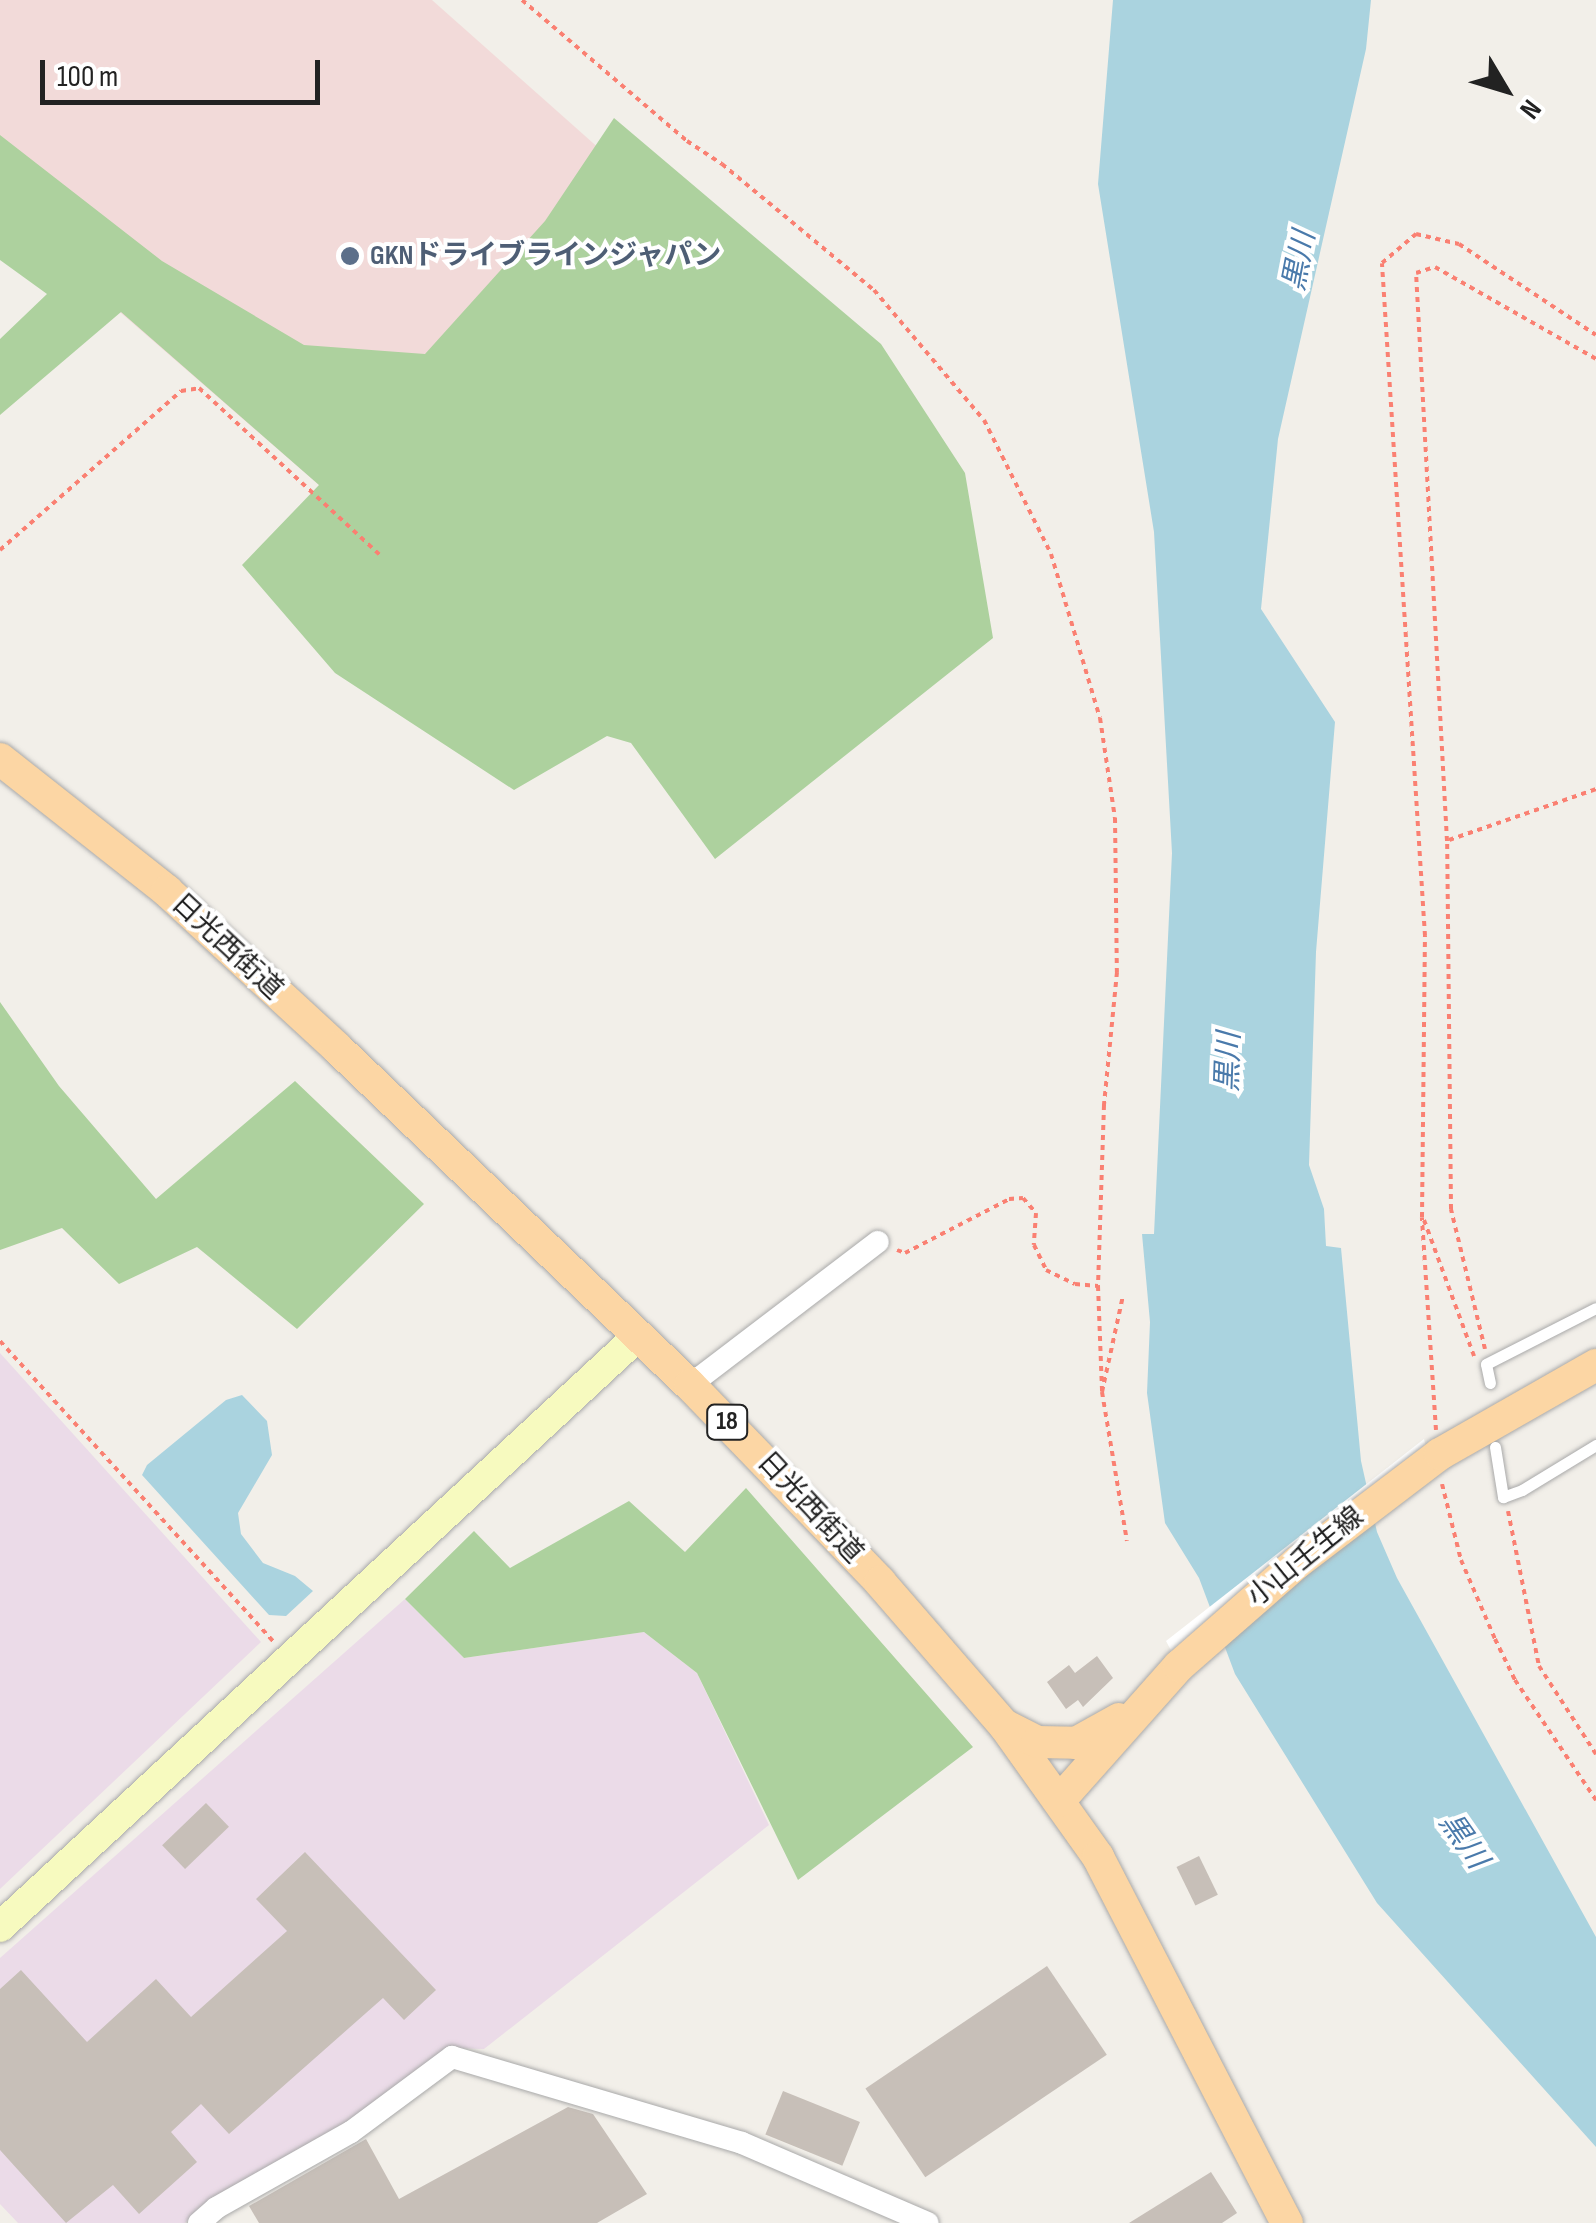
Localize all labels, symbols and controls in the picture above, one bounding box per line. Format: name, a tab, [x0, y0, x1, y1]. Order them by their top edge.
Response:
scale bar	[45, 40, 325, 102]
north arrow	[1456, 40, 1556, 140]
text: 100 m	[57, 59, 118, 95]
text: N	[1512, 93, 1548, 125]
water label: 黒川	[1277, 228, 1323, 294]
place label: GKNドライブラインジャパン	[370, 239, 721, 273]
marker: GKNドライブラインジャパン	[339, 245, 361, 267]
street label: 日光西街道	[164, 887, 290, 1007]
water label: 黒川	[1210, 1031, 1248, 1093]
road number: 18	[704, 1402, 750, 1442]
street label: 日光西街道	[750, 1445, 870, 1571]
street label: 小山壬生線	[1241, 1500, 1371, 1614]
water label: 黒川	[1431, 1806, 1495, 1876]

